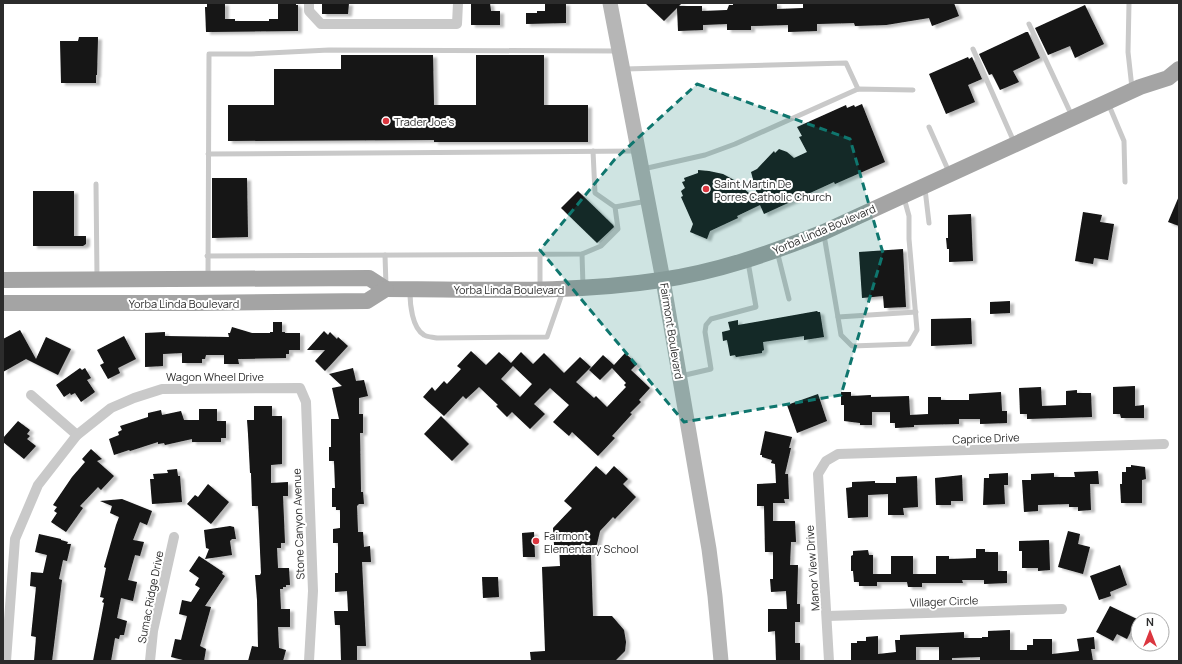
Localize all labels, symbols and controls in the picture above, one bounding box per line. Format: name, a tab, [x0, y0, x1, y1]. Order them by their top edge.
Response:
place label: Trader Joe's	[394, 114, 454, 129]
marker: Trader Joe's	[381, 116, 391, 126]
place label: Saint Martin De Porres Catholic Church	[714, 176, 832, 204]
marker: Saint Martin De Porres Catholic Church	[701, 184, 711, 194]
street label: Yorba Linda Boulevard	[770, 201, 878, 257]
street label: Yorba Linda Boulevard	[454, 282, 564, 297]
street label: Fairmont Boulevard	[657, 282, 687, 380]
street label: Yorba Linda Boulevard	[129, 296, 239, 311]
street label: Wagon Wheel Drive	[166, 369, 264, 384]
street label: Caprice Drive	[952, 429, 1020, 447]
street label: Stone Canyon Avenue	[289, 468, 307, 580]
street label: Manor View Drive	[801, 524, 822, 611]
place label: Fairmont Elementary School	[544, 528, 639, 556]
marker: Fairmont Elementary School	[531, 536, 541, 546]
street label: Sumac Ridge Drive	[134, 549, 166, 645]
street label: Villager Circle	[909, 592, 979, 610]
north arrow	[1130, 612, 1170, 652]
text: N	[1146, 614, 1154, 629]

